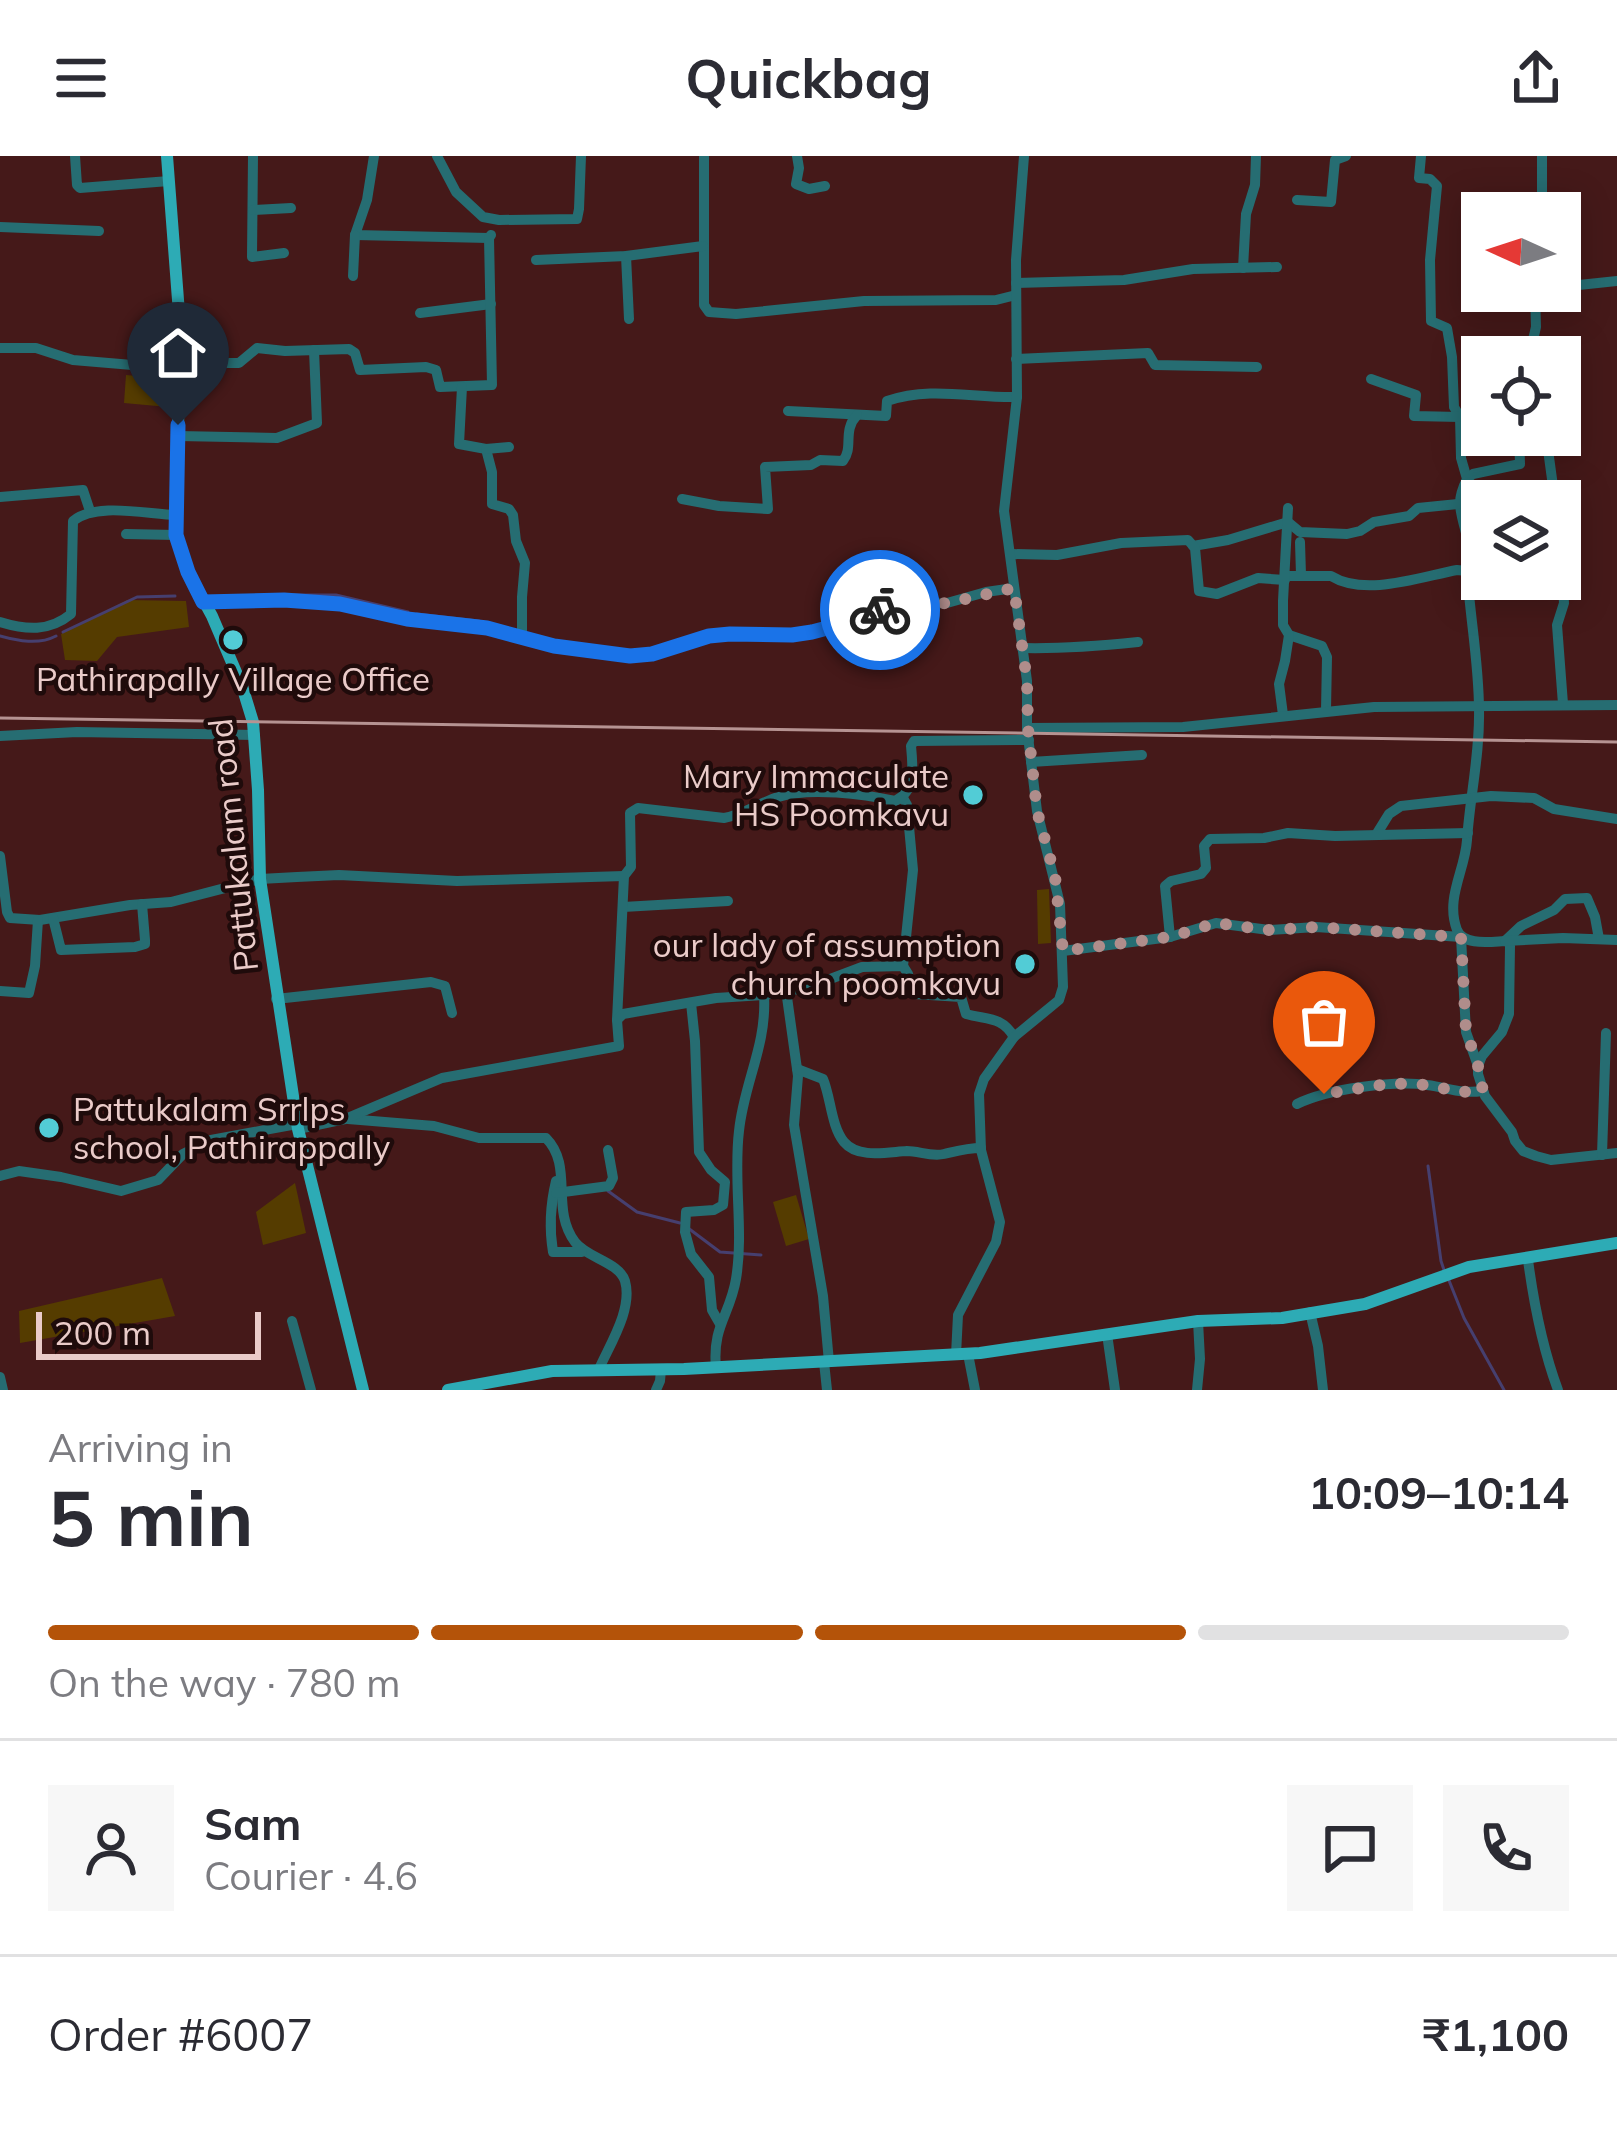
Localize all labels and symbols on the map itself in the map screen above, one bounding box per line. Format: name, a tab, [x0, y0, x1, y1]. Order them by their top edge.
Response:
north arrow	[1461, 192, 1581, 312]
pin	[127, 302, 229, 425]
courier	[820, 550, 940, 670]
marker: Pathirapally Village Office	[220, 627, 246, 653]
place label: Pathirapally Village Office	[36, 658, 430, 699]
street label: Pattukalam road	[199, 716, 266, 974]
place label: Mary Immaculate HS Poomkavu	[683, 755, 949, 834]
marker: Mary Immaculate HS Poomkavu	[960, 782, 986, 808]
place label: our lady of assumption church poomkavu	[653, 924, 1001, 1003]
marker: our lady of assumption church poomkavu	[1012, 951, 1038, 977]
pin	[1273, 971, 1375, 1094]
place label: Pattukalam Srrlps school, Pathirappally	[73, 1088, 391, 1167]
marker: Pattukalam Srrlps school, Pathirappally	[36, 1115, 62, 1141]
scale bar	[36, 1306, 261, 1359]

